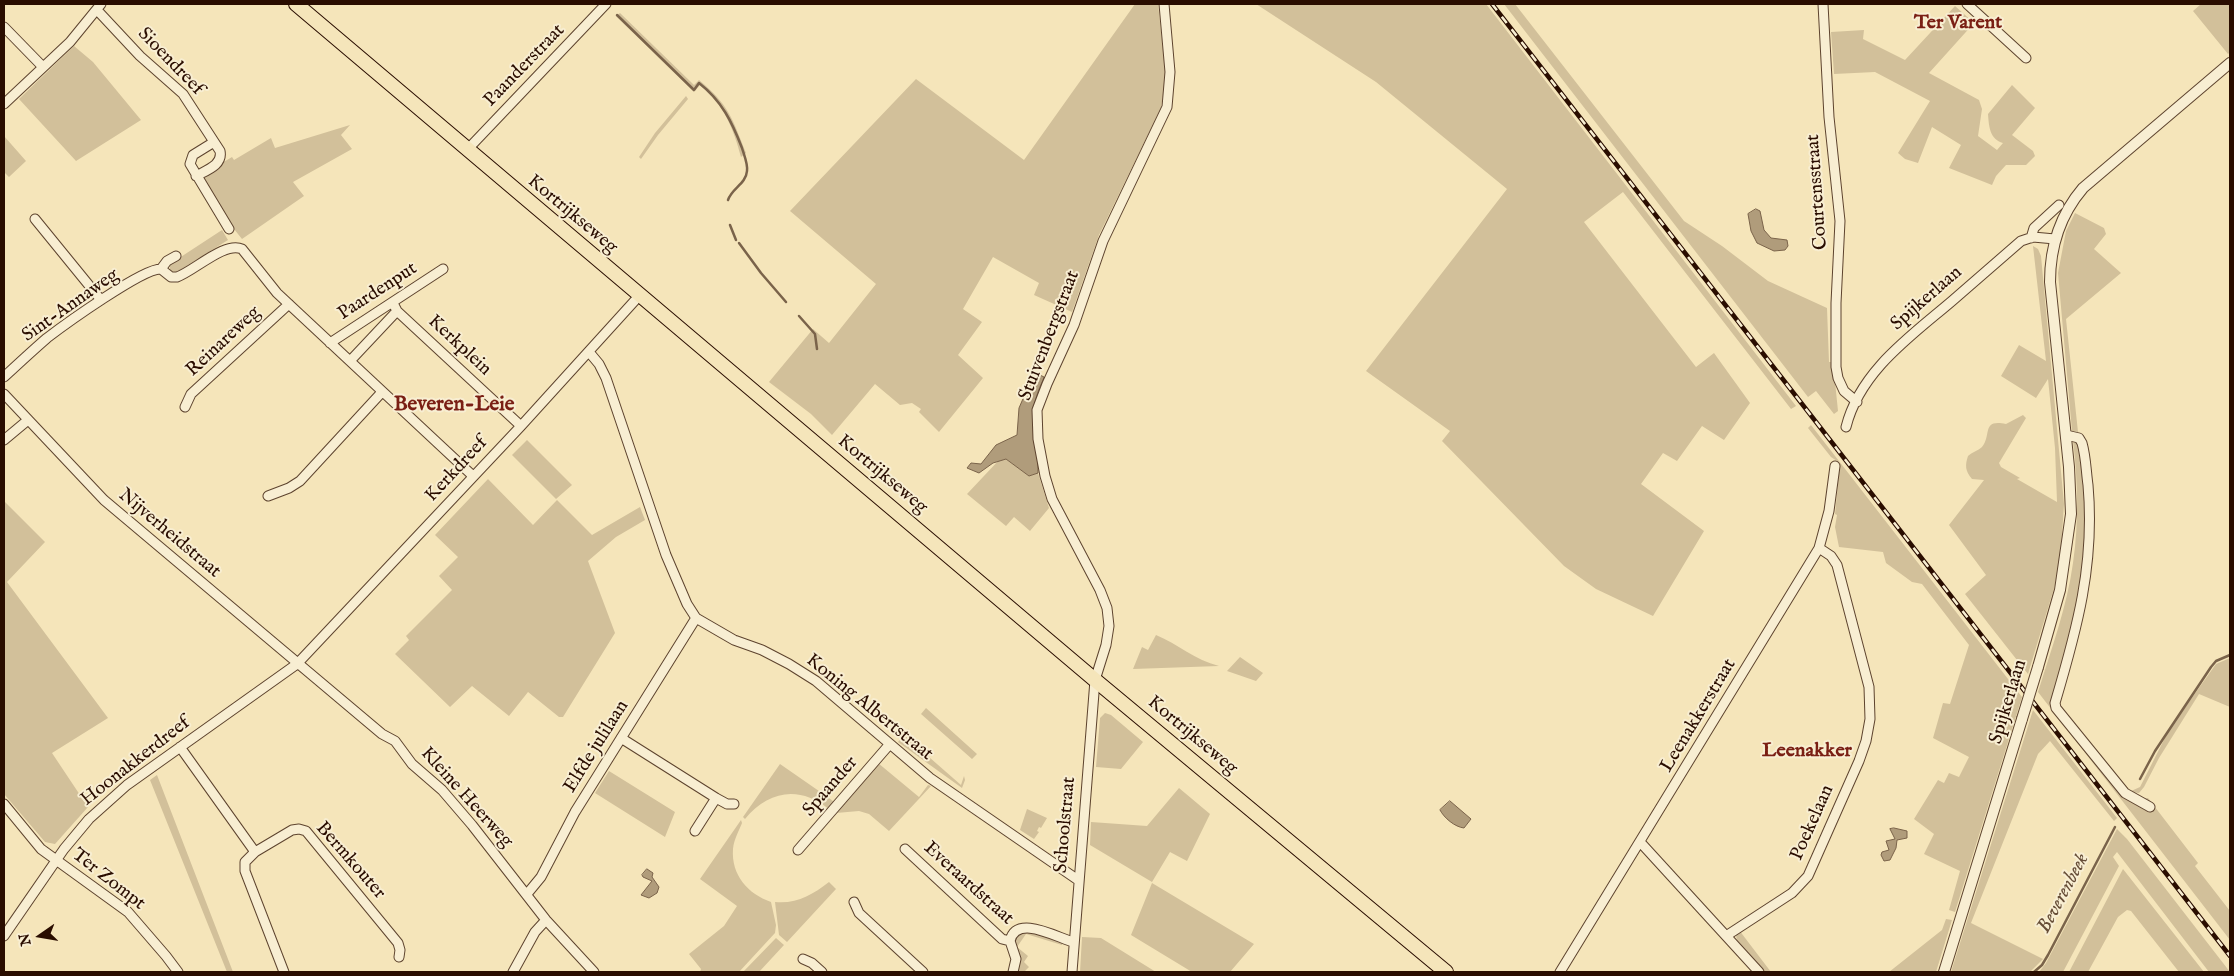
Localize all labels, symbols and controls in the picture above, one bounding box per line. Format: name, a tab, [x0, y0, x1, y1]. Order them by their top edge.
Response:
district label: Ter Varent	[1914, 12, 2002, 36]
street label: Paanderstraat	[480, 20, 570, 112]
street label: Sioendreef	[132, 23, 208, 101]
street label: Courtensstraat	[1803, 133, 1833, 251]
street label: Kortrijkseweg	[522, 171, 622, 259]
street label: Paardenput	[334, 258, 422, 326]
street label: Spijkerlaan	[1887, 262, 1967, 336]
street label: Sint-Annaweg	[18, 264, 124, 348]
street label: Stuivenbergstraat	[1015, 268, 1085, 404]
street label: Reinareweg	[182, 302, 266, 382]
street label: Kerkplein	[422, 311, 496, 381]
district label: Beveren-Leie	[394, 393, 514, 419]
street label: Kortrijkseweg	[832, 431, 932, 519]
street label: Kerkdreef	[421, 433, 493, 507]
street label: Nijverheidstraat	[113, 485, 225, 583]
street label: Koning Albertstraat	[801, 650, 937, 766]
street label: Leenakkerstraat	[1656, 655, 1742, 777]
street label: Spijkerlaan	[1985, 657, 2033, 747]
street label: Kortrijkseweg	[1142, 692, 1242, 780]
street label: Elfde julilaan	[560, 697, 634, 797]
street label: Hoonakkerdreef	[77, 712, 195, 812]
district label: Leenakker	[1762, 740, 1852, 764]
street label: Kleine Heerweg	[415, 743, 517, 853]
street label: Spaander	[799, 752, 863, 822]
street label: Schoolstraat	[1050, 776, 1082, 874]
street label: Poekelaan	[1786, 782, 1840, 864]
street label: Bermkouter	[310, 818, 390, 904]
street label: Everaardstraat	[918, 837, 1018, 931]
street label: Ter Zompt	[67, 844, 149, 916]
water label: Beverenbeek	[2033, 850, 2095, 938]
north arrow	[15, 911, 65, 961]
text: N	[15, 931, 36, 947]

